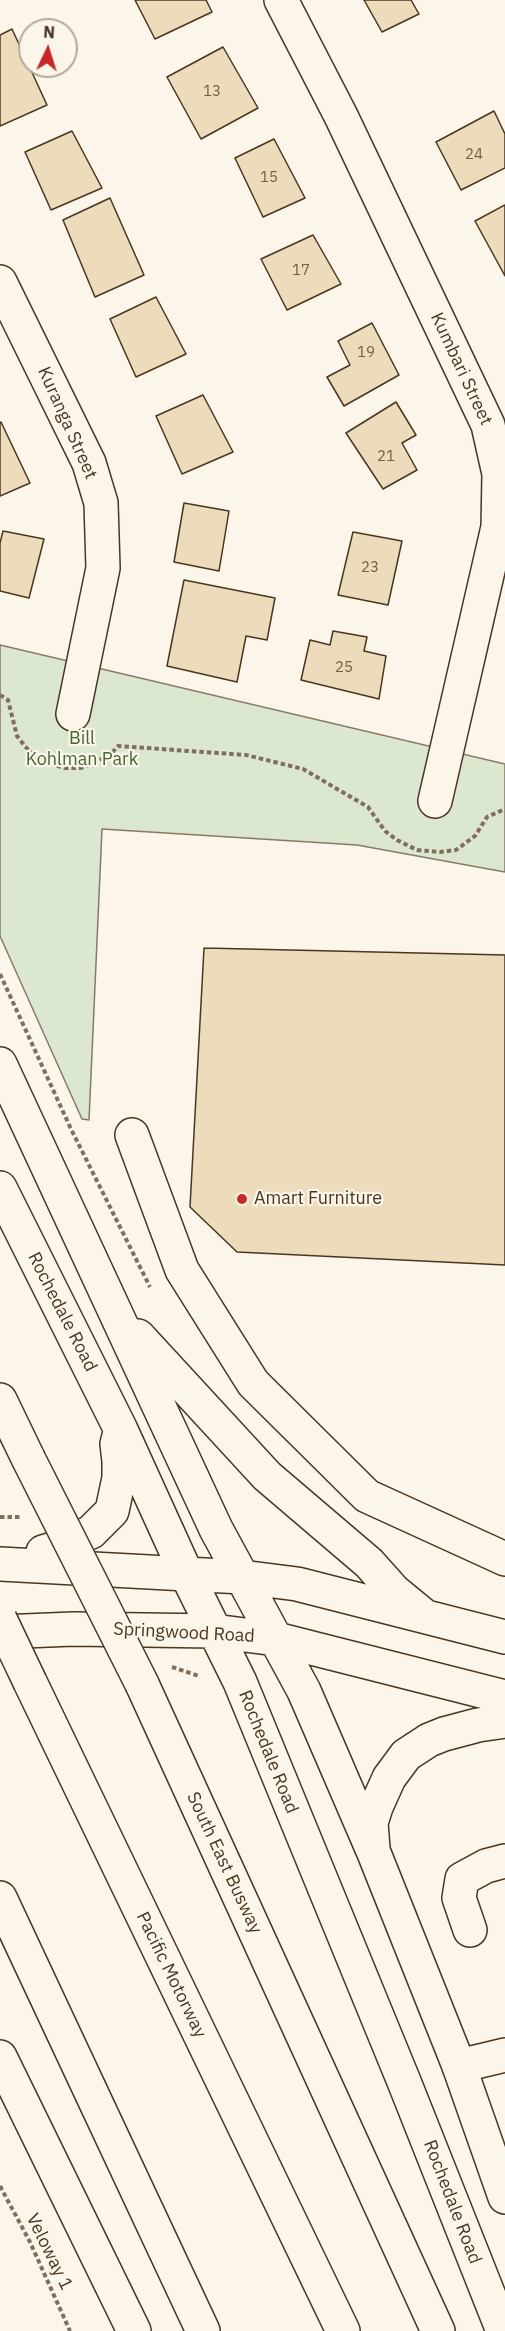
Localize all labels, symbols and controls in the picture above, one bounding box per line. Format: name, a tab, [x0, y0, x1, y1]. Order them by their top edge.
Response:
north arrow	[18, 18, 78, 78]
text: N	[43, 22, 56, 42]
house number: 13	[203, 83, 221, 101]
house number: 24	[465, 146, 483, 164]
house number: 15	[260, 169, 278, 187]
house number: 17	[292, 262, 310, 280]
street label: Kumbari Street	[425, 309, 497, 429]
house number: 19	[357, 344, 375, 362]
street label: Kuranga Street	[33, 364, 101, 482]
house number: 21	[377, 448, 395, 466]
house number: 23	[361, 559, 379, 577]
house number: 25	[335, 659, 353, 677]
park label: Bill Kohlman Park	[26, 728, 138, 771]
place label: Amart Furniture	[254, 1188, 382, 1210]
marker: Amart Furniture	[235, 1192, 249, 1206]
street label: Rochedale Road	[23, 1249, 101, 1375]
street label: Springwood Road	[113, 1619, 255, 1647]
street label: Rochedale Road	[233, 1687, 303, 1817]
street label: South East Busway	[182, 1789, 266, 1937]
street label: Pacific Motorway	[131, 1909, 211, 2041]
street label: Rochedale Road	[418, 2137, 486, 2267]
street label: Veloway 1	[21, 2210, 77, 2294]

